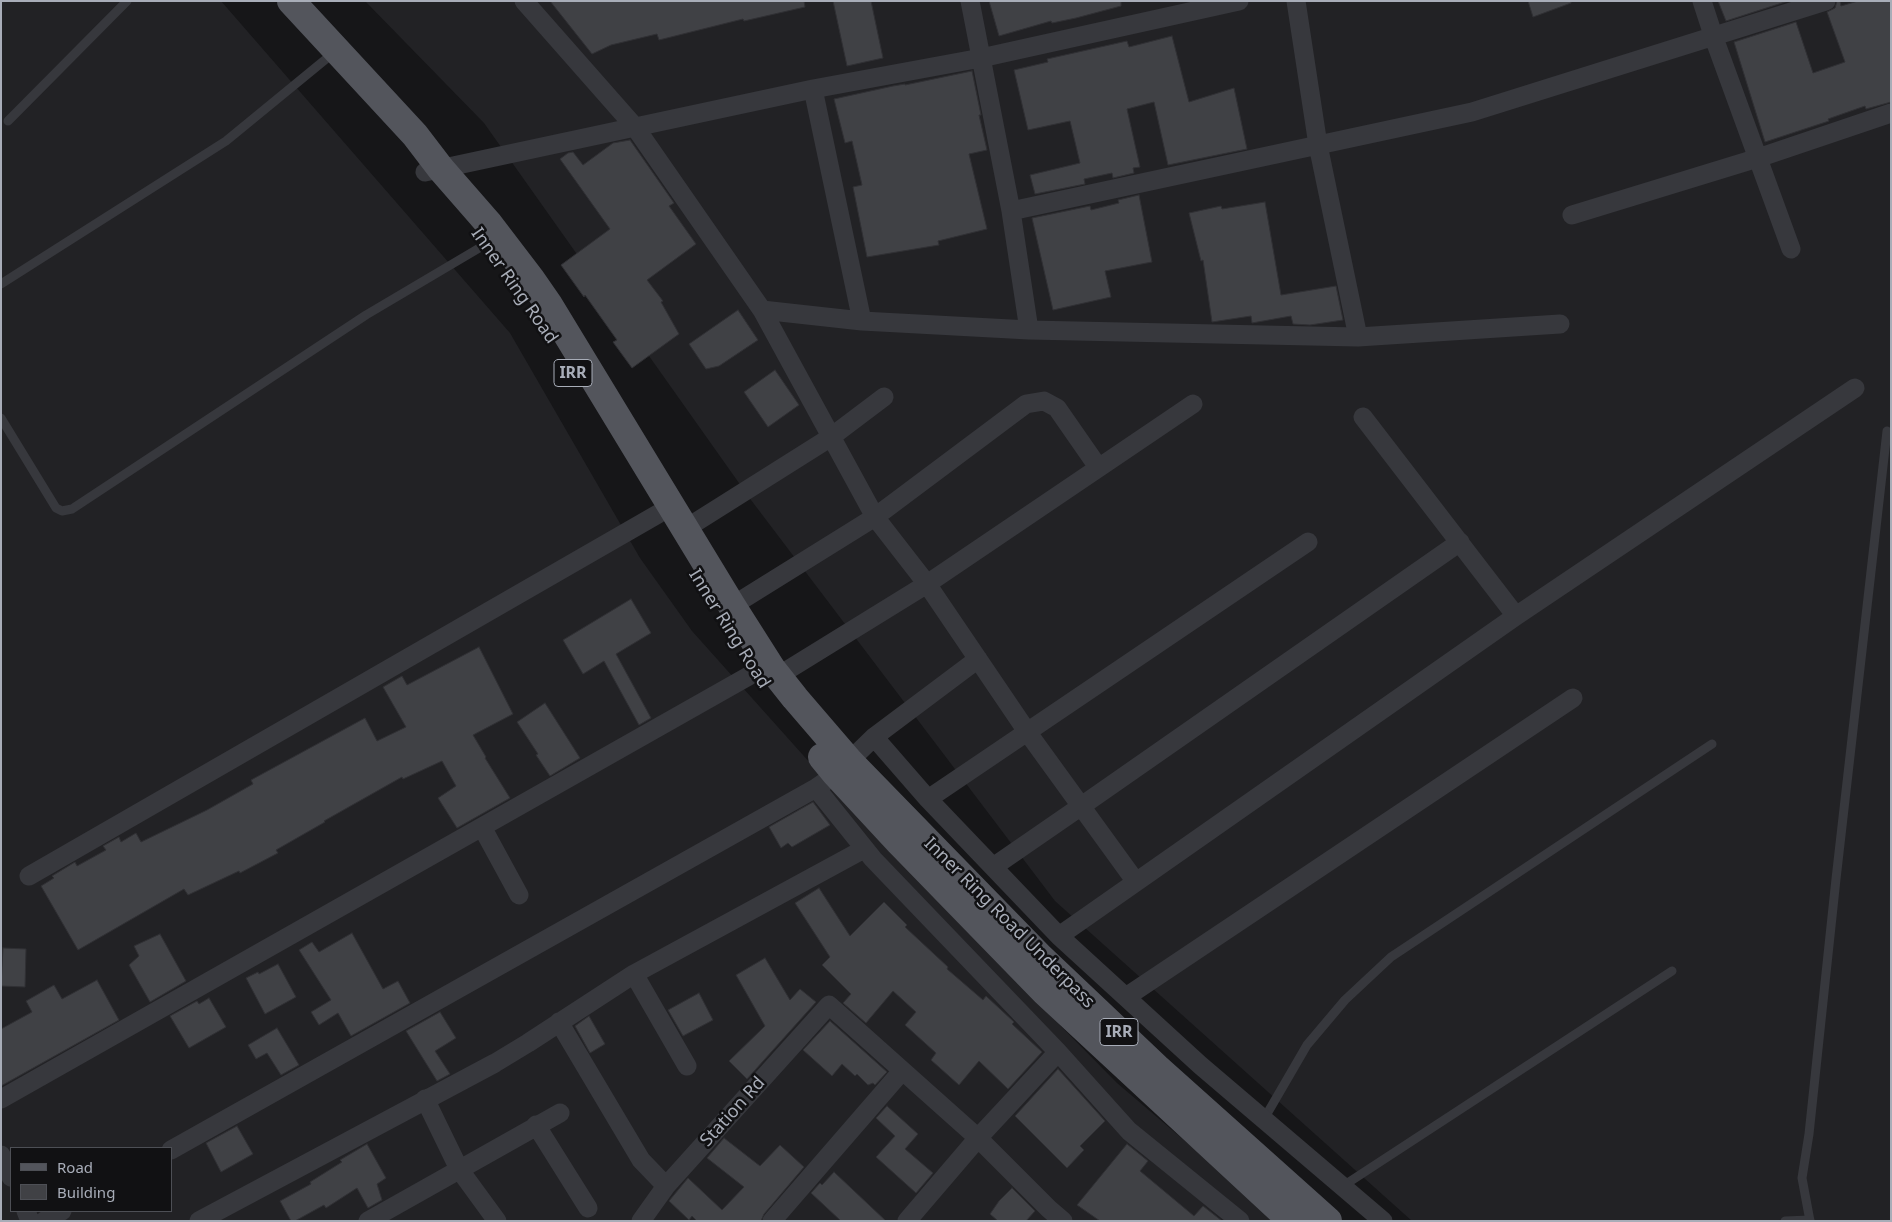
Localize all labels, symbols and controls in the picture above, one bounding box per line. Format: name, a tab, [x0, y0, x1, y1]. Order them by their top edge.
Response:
street label: Inner Ring Road	[466, 224, 562, 348]
road number: IRR	[554, 359, 592, 386]
street label: Inner Ring Road	[684, 565, 774, 693]
street label: Inner Ring Road Underpass	[919, 833, 1099, 1013]
road number: IRR	[1100, 1019, 1138, 1046]
street label: Station Rd	[696, 1073, 770, 1151]
legend	[10, 1147, 172, 1212]
text: Road	[57, 1157, 93, 1177]
text: Building	[57, 1182, 115, 1202]

